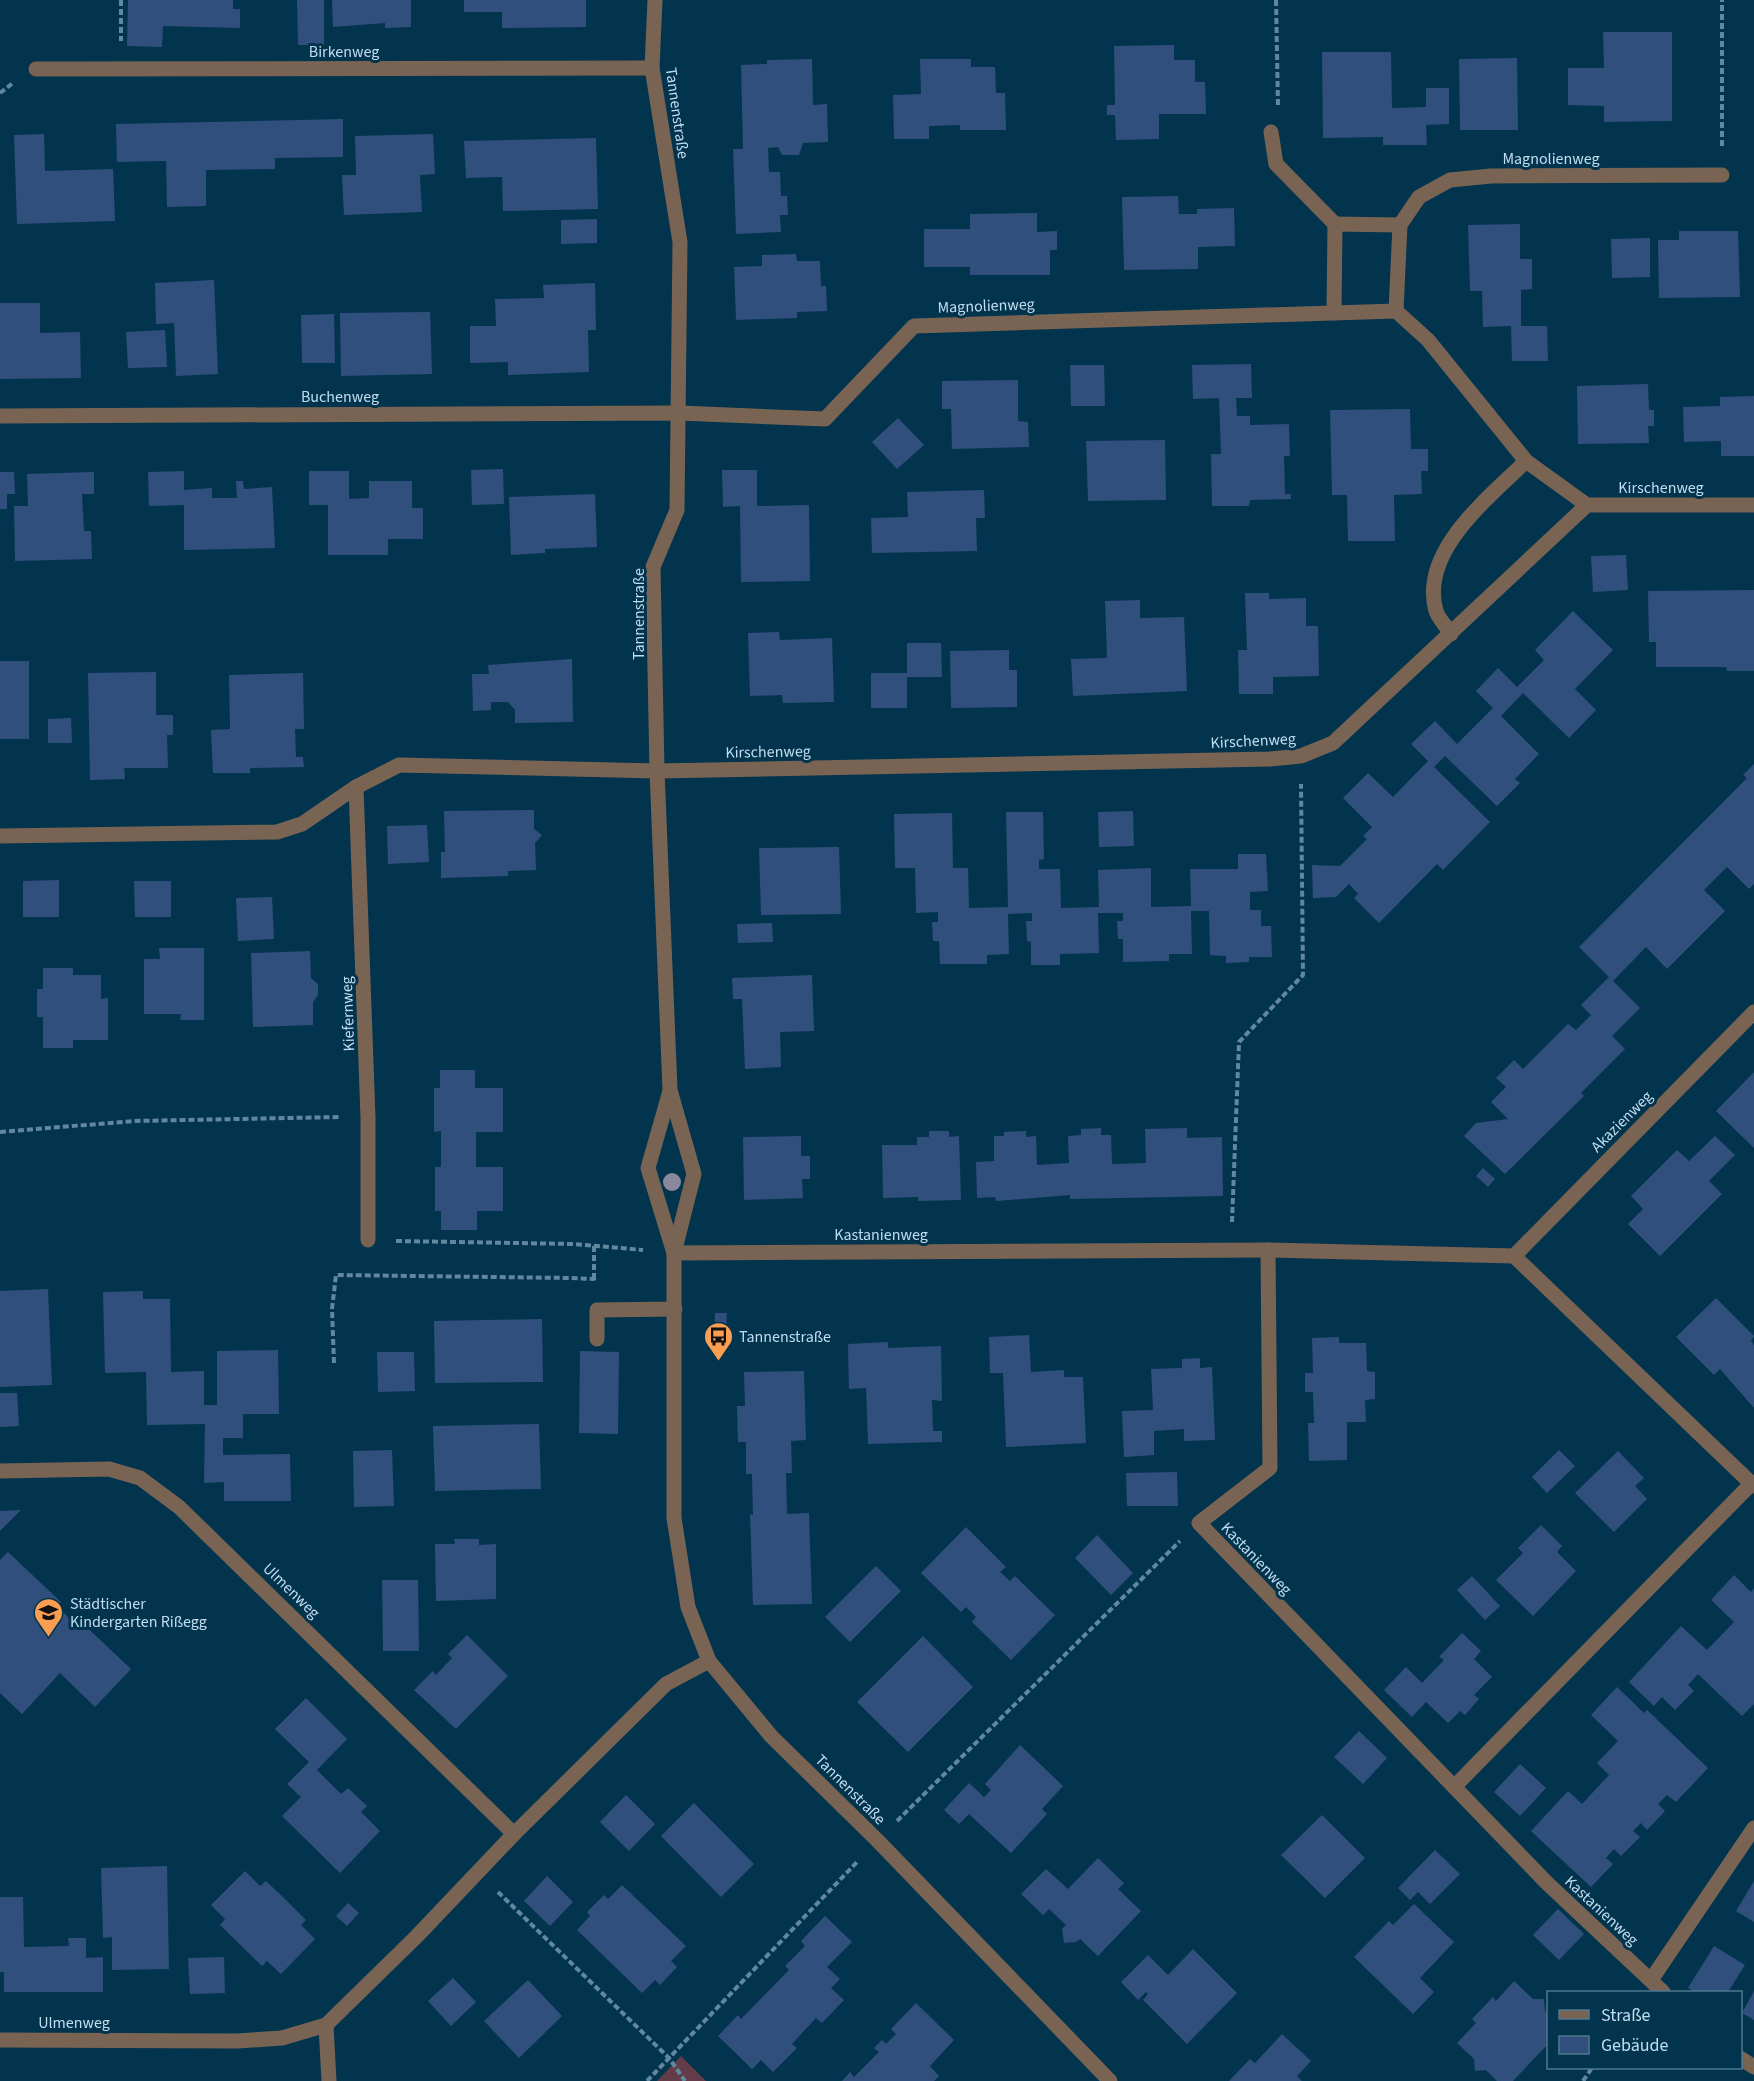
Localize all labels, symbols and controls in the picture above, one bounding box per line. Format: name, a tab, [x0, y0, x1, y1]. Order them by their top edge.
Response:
street label: Birkenweg	[309, 41, 379, 63]
street label: Tannenstraße	[660, 66, 694, 160]
street label: Magnolienweg	[1502, 148, 1600, 170]
street label: Magnolienweg	[937, 293, 1035, 319]
street label: Buchenweg	[301, 386, 379, 408]
street label: Kirschenweg	[1618, 477, 1704, 499]
street label: Tannenstraße	[628, 568, 650, 660]
street label: Kirschenweg	[1210, 728, 1296, 754]
street label: Kirschenweg	[725, 740, 811, 764]
street label: Kiefernweg	[336, 976, 360, 1052]
street label: Akazienweg	[1586, 1086, 1657, 1157]
street label: Kastanienweg	[834, 1224, 928, 1246]
bus stop icon: Tannenstraße	[702, 1320, 734, 1362]
place label: Tannenstraße	[739, 1326, 831, 1348]
street label: Kastanienweg	[1216, 1517, 1297, 1600]
street label: Ulmenweg	[258, 1558, 325, 1624]
place label: Städtischer Kindergarten Rißegg	[70, 1593, 207, 1633]
school or university icon: Städtischer Kindergarten Rißegg	[33, 1596, 65, 1638]
street label: Tannenstraße	[810, 1749, 891, 1830]
street label: Kastanienweg	[1560, 1871, 1643, 1951]
legend	[1547, 1991, 1742, 2069]
text: Straße	[1601, 2003, 1651, 2028]
street label: Ulmenweg	[38, 2012, 110, 2034]
text: Gebäude	[1601, 2033, 1669, 2058]

